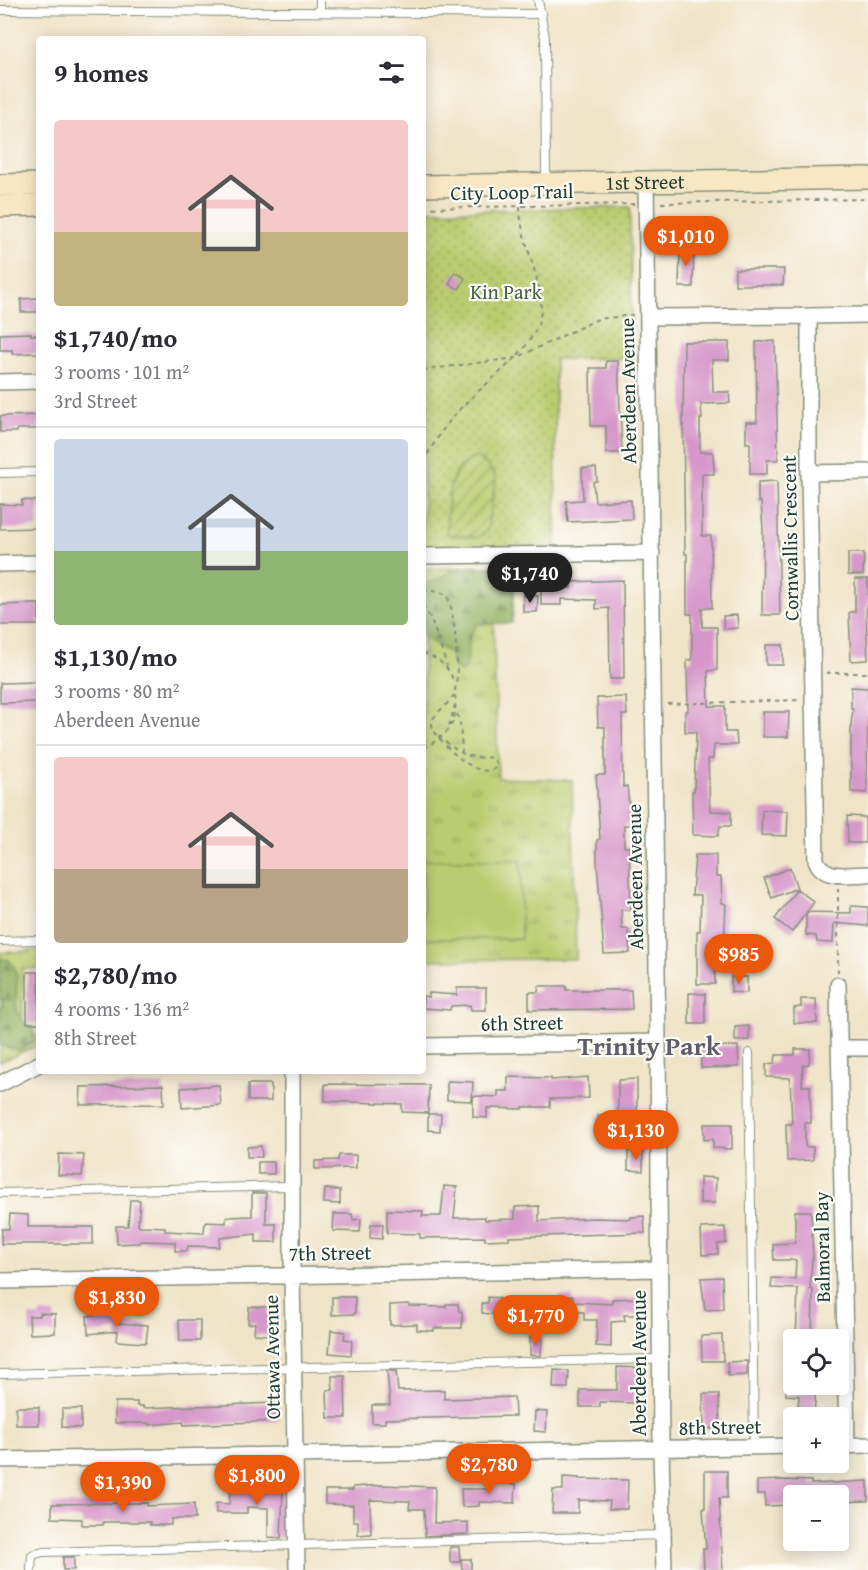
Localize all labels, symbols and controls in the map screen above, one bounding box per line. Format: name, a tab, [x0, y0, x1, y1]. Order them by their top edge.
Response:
text: 9 homes	[54, 53, 149, 92]
icon: filters	[375, 56, 408, 89]
icon: home	[177, 159, 285, 267]
street label: 1st Street	[605, 166, 685, 197]
street label: City Loop Trail	[450, 176, 574, 207]
pin: $1,010	[637, 216, 735, 267]
text: $1,010	[657, 221, 715, 250]
park label: Kin Park	[470, 277, 543, 306]
text: $1,740/mo	[54, 318, 177, 357]
street label: Aberdeen Avenue	[612, 318, 643, 464]
text: 3 rooms · 101 m²	[54, 357, 189, 386]
text: 3rd Street	[54, 386, 137, 415]
street label: Cornwallis Crescent	[774, 455, 805, 621]
icon: home	[177, 478, 285, 586]
pin: $1,740	[481, 553, 579, 604]
text: $1,740	[501, 558, 559, 587]
text: $1,130/mo	[54, 637, 177, 676]
text: 3 rooms · 80 m²	[54, 676, 180, 705]
text: Aberdeen Avenue	[54, 705, 200, 734]
icon: home	[177, 796, 285, 904]
street label: Aberdeen Avenue	[619, 804, 650, 950]
pin: $985	[703, 934, 775, 985]
text: $985	[718, 939, 760, 968]
text: $2,780/mo	[54, 955, 177, 994]
text: 4 rooms · 136 m²	[54, 994, 189, 1023]
street label: 6th Street	[480, 1007, 564, 1038]
text: 8th Street	[54, 1023, 137, 1052]
district label: Trinity Park	[578, 1026, 721, 1065]
pin: $1,130	[587, 1110, 685, 1161]
text: $1,130	[607, 1115, 665, 1144]
street label: Balmoral Bay	[806, 1191, 837, 1303]
street label: 7th Street	[288, 1237, 372, 1268]
pin: $1,830	[68, 1277, 166, 1328]
text: $1,830	[88, 1282, 146, 1311]
street label: Aberdeen Avenue	[624, 1290, 653, 1436]
street label: Ottawa Avenue	[256, 1294, 287, 1420]
pin: $1,770	[487, 1295, 585, 1346]
text: $1,770	[507, 1300, 565, 1329]
map controls	[783, 1329, 849, 1551]
button: locate	[783, 1329, 849, 1395]
button: +	[783, 1407, 849, 1473]
street label: 8th Street	[678, 1411, 762, 1442]
pin: $2,780	[440, 1444, 538, 1495]
text: $2,780	[460, 1449, 518, 1478]
pin: $1,800	[208, 1455, 306, 1506]
text: $1,800	[228, 1460, 286, 1489]
pin: $1,390	[74, 1462, 172, 1513]
text: $1,390	[94, 1467, 152, 1496]
button: −	[783, 1485, 849, 1551]

